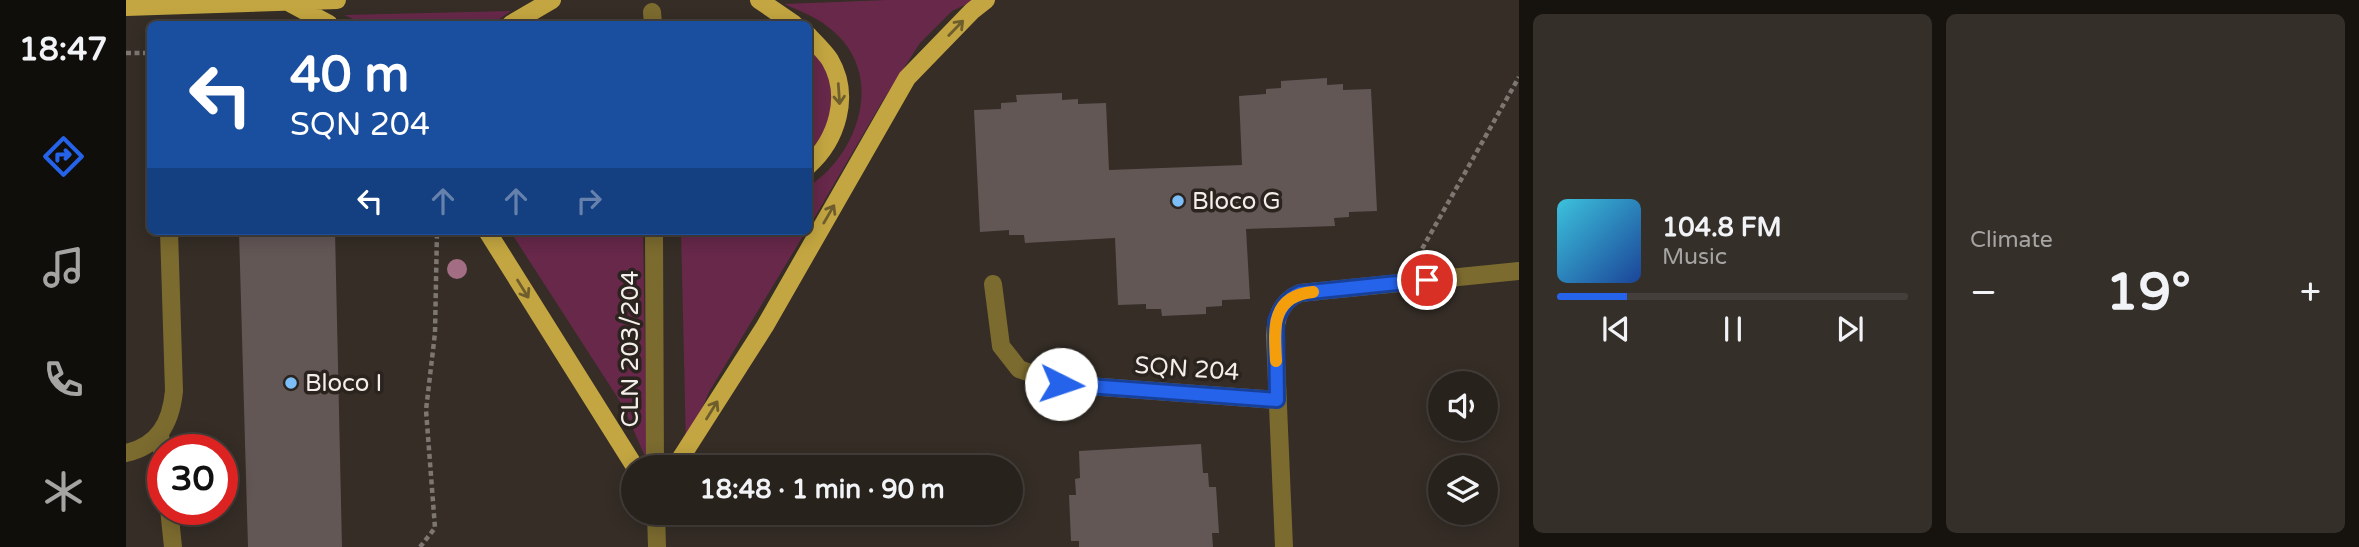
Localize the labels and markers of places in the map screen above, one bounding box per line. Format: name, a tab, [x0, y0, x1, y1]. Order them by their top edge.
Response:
place label: Bloco G	[1192, 187, 1281, 216]
marker: Bloco G	[1170, 193, 1186, 209]
pin	[1397, 250, 1457, 310]
place label: Bloco I	[305, 369, 382, 398]
marker: Bloco I	[283, 375, 299, 391]

